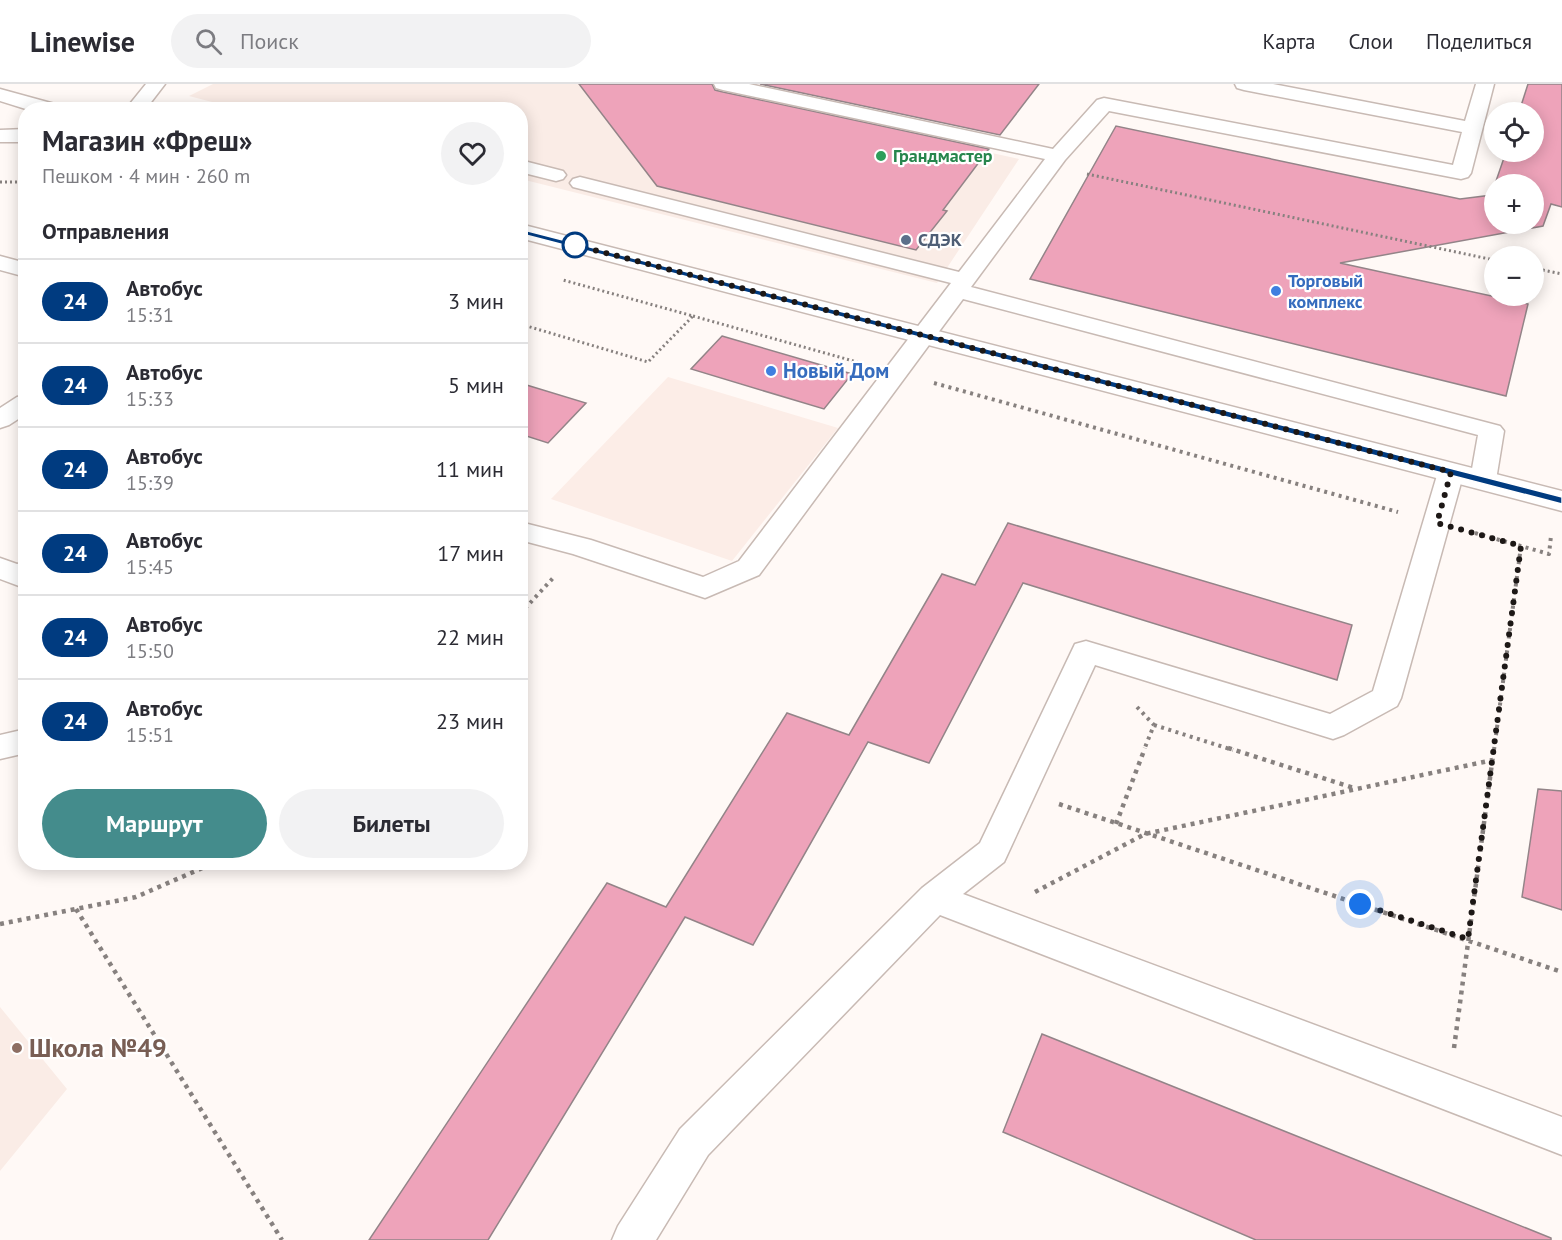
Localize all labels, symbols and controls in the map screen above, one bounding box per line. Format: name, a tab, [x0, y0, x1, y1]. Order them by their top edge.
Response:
search box	[171, 14, 591, 68]
text: Linewise	[30, 23, 135, 60]
icon: search	[192, 25, 225, 58]
text: Поиск	[240, 27, 299, 55]
text: Карта	[1262, 28, 1315, 55]
text: Слои	[1348, 28, 1393, 55]
text: Поделиться	[1426, 28, 1532, 55]
map controls	[1484, 102, 1544, 306]
button: locate	[1484, 102, 1544, 162]
text: Магазин «Фреш»	[42, 122, 252, 159]
button: heart	[441, 122, 504, 185]
place label: Грандмастер	[893, 144, 993, 167]
marker: Грандмастер	[874, 149, 888, 163]
text: Пешком · 4 мин · 260 m	[42, 163, 250, 189]
button: +	[1484, 174, 1544, 234]
text: Отправления	[42, 217, 169, 245]
place label: СДЭК	[918, 228, 962, 251]
unlabelled marker	[562, 232, 588, 258]
marker: СДЭК	[899, 233, 913, 247]
button: −	[1484, 246, 1544, 306]
place label: Торговый комплекс	[1288, 269, 1363, 313]
text: Автобус	[126, 274, 203, 302]
marker: Торговый комплекс	[1269, 284, 1283, 298]
text: 3 мин	[448, 287, 504, 315]
text: 24	[63, 288, 87, 315]
text: 15:31	[126, 302, 174, 328]
place label: Новый Дом	[783, 357, 889, 384]
text: Автобус	[126, 358, 203, 386]
marker: Новый Дом	[764, 364, 778, 378]
text: 5 мин	[448, 371, 504, 399]
text: 24	[63, 372, 87, 399]
text: 15:33	[126, 386, 174, 412]
text: Автобус	[126, 442, 203, 470]
text: 11 мин	[436, 455, 504, 483]
text: 24	[63, 456, 87, 483]
text: 15:39	[126, 470, 174, 496]
text: Автобус	[126, 526, 203, 554]
text: 17 мин	[437, 539, 504, 567]
text: 24	[63, 540, 87, 567]
text: 15:45	[126, 554, 174, 580]
text: Автобус	[126, 610, 203, 638]
text: 22 мин	[436, 623, 504, 651]
text: 24	[63, 624, 87, 651]
text: 15:50	[126, 638, 174, 664]
text: Автобус	[126, 694, 203, 722]
text: 23 мин	[436, 707, 504, 735]
text: 24	[63, 708, 87, 735]
text: 15:51	[126, 722, 174, 748]
button: Маршрут	[42, 789, 267, 858]
button: Билеты	[279, 789, 504, 858]
your location	[1345, 889, 1375, 919]
place label: Школа №49	[29, 1031, 167, 1064]
marker: Школа №49	[10, 1041, 24, 1055]

